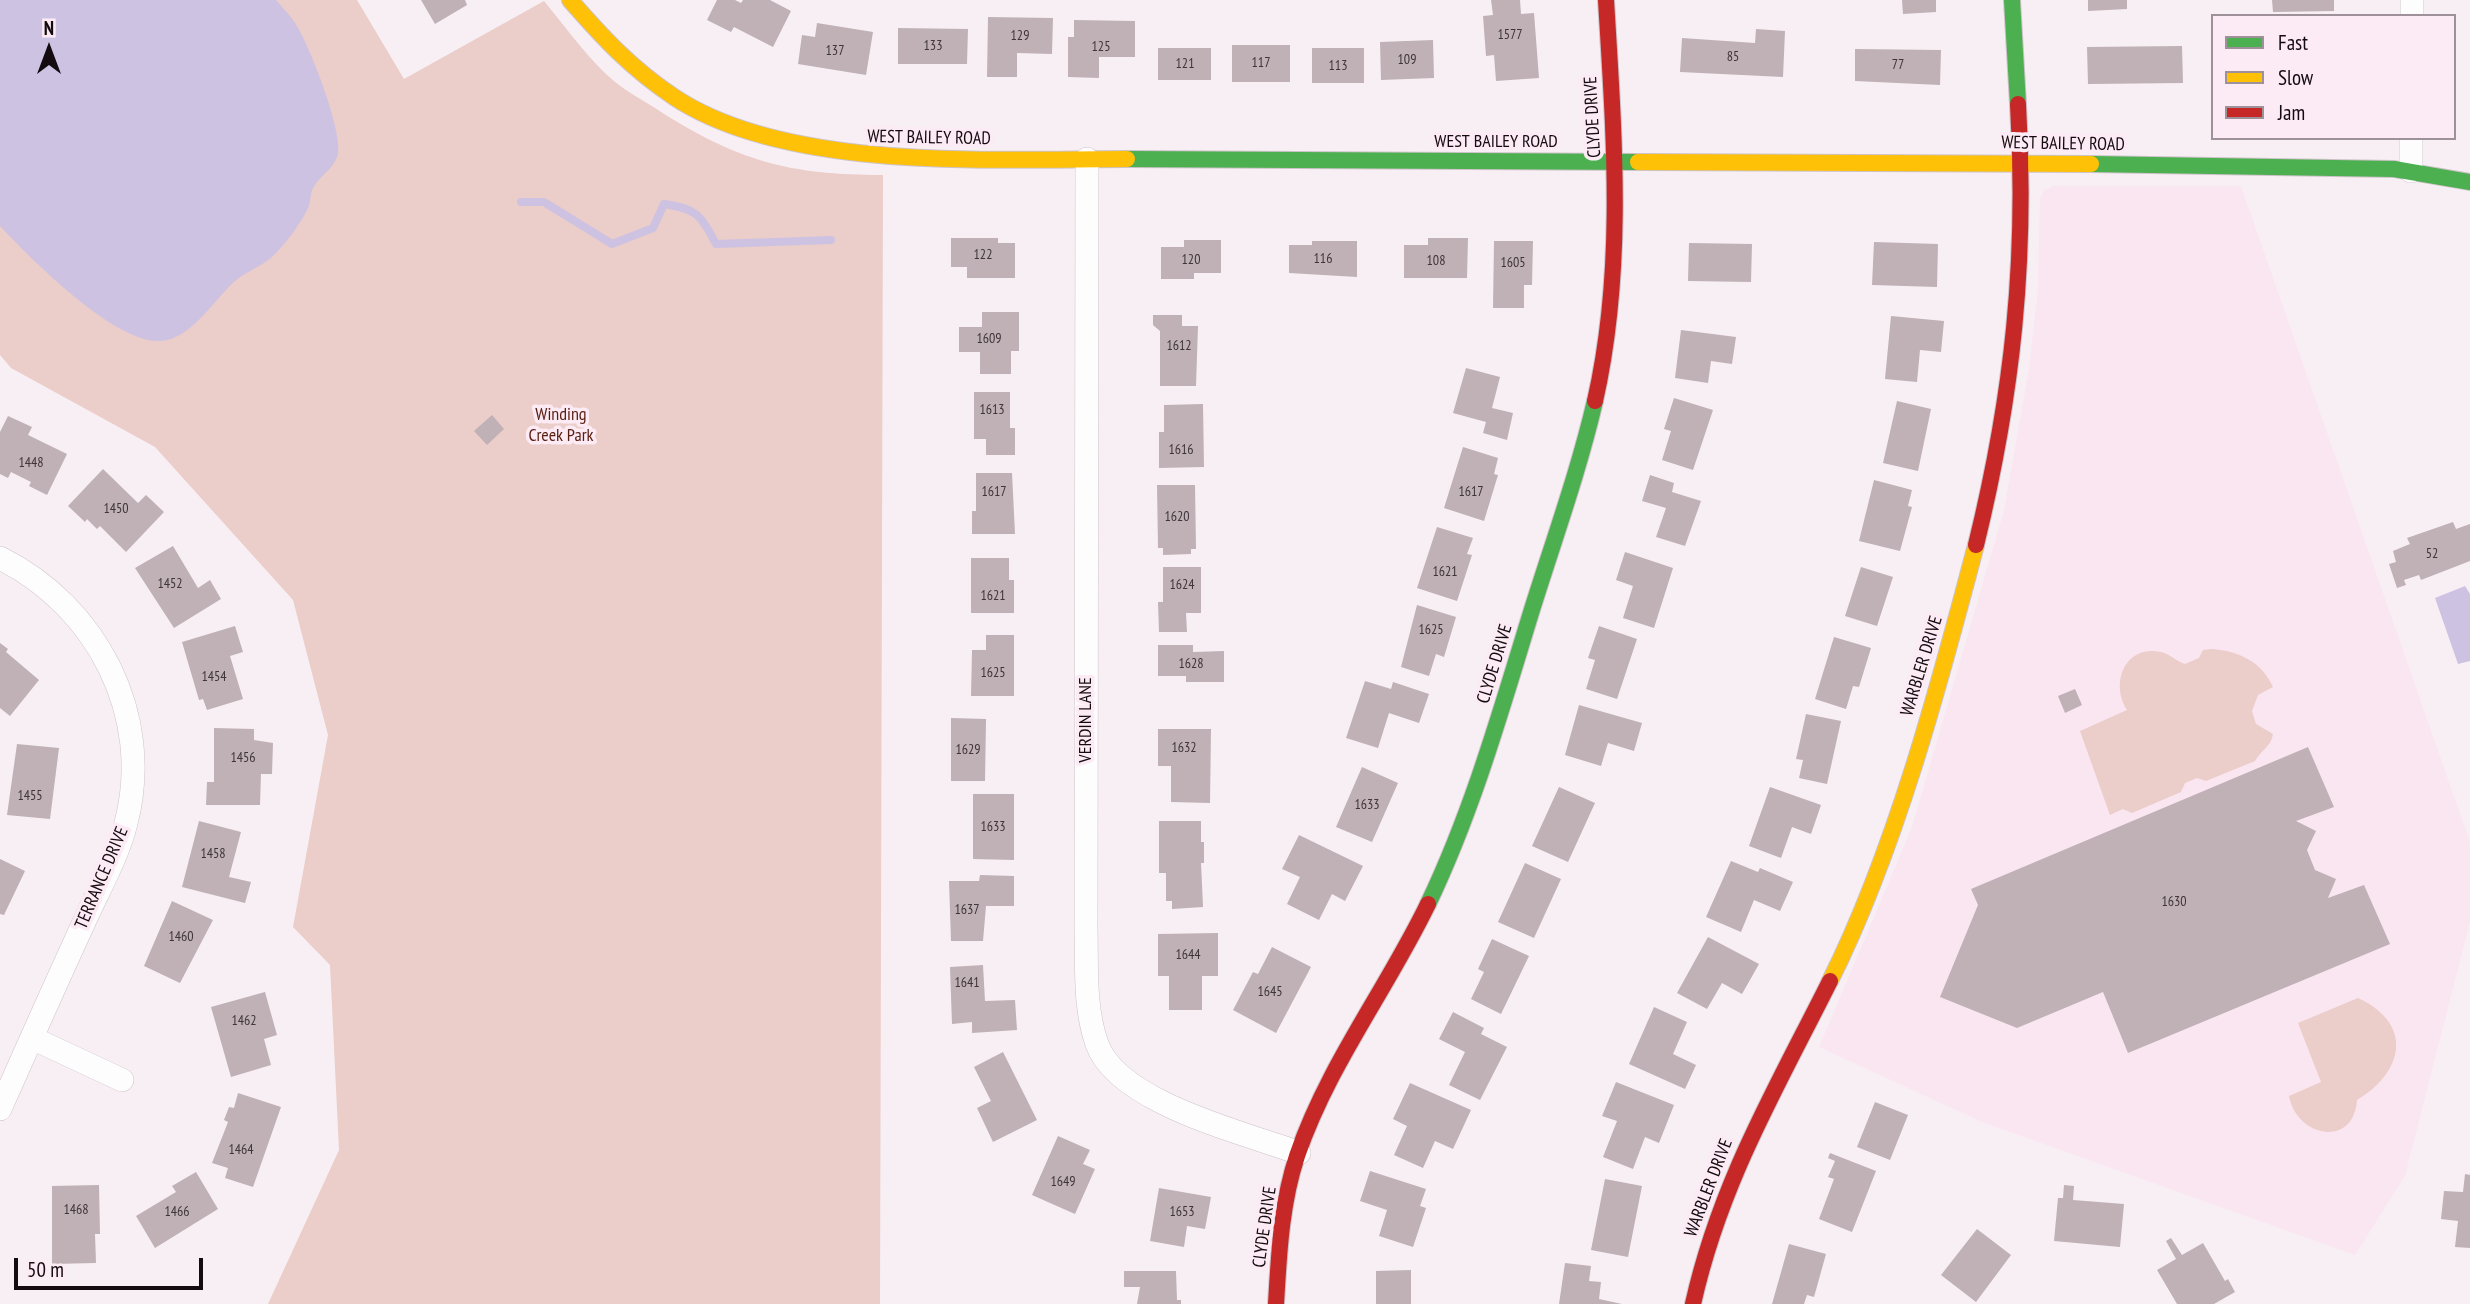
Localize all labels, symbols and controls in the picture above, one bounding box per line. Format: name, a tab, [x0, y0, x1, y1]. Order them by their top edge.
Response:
north arrow	[14, 14, 84, 84]
legend	[2211, 14, 2456, 140]
text: N	[44, 16, 54, 40]
house number: 1577	[1497, 27, 1523, 43]
house number: 129	[1011, 28, 1029, 44]
text: Fast	[2278, 29, 2308, 56]
house number: 133	[924, 38, 942, 54]
house number: 125	[1092, 39, 1110, 55]
house number: 137	[826, 43, 844, 59]
house number: 85	[1727, 49, 1739, 65]
house number: 109	[1398, 52, 1416, 68]
house number: 117	[1252, 55, 1270, 71]
house number: 121	[1176, 56, 1194, 72]
house number: 77	[1892, 57, 1904, 73]
house number: 113	[1329, 58, 1347, 74]
text: Slow	[2278, 64, 2313, 91]
street label: CLYDE DRIVE	[1580, 76, 1606, 158]
text: Jam	[2278, 99, 2305, 126]
street label: WEST BAILEY ROAD	[867, 126, 991, 150]
street label: WEST BAILEY ROAD	[1434, 131, 1558, 153]
street label: WEST BAILEY ROAD	[2001, 132, 2125, 156]
house number: 122	[974, 247, 992, 263]
house number: 116	[1314, 251, 1332, 267]
house number: 120	[1182, 252, 1200, 268]
house number: 108	[1427, 253, 1445, 269]
house number: 1605	[1500, 255, 1526, 271]
house number: 1609	[976, 331, 1002, 347]
house number: 1612	[1166, 338, 1192, 354]
house number: 1613	[979, 402, 1005, 418]
park label: Winding Creek Park	[528, 404, 594, 446]
house number: 1616	[1168, 442, 1194, 458]
house number: 1448	[18, 455, 44, 471]
house number: 1617	[981, 484, 1007, 500]
house number: 1617	[1458, 484, 1484, 500]
house number: 1450	[103, 501, 129, 517]
house number: 1620	[1164, 509, 1190, 525]
house number: 52	[2426, 546, 2438, 562]
house number: 1621	[1432, 564, 1458, 580]
house number: 1452	[157, 576, 183, 592]
house number: 1624	[1169, 577, 1195, 593]
house number: 1621	[980, 588, 1006, 604]
street label: WARBLER DRIVE	[1897, 613, 1947, 719]
house number: 1625	[1418, 622, 1444, 638]
street label: CLYDE DRIVE	[1473, 622, 1517, 706]
house number: 1628	[1178, 656, 1204, 672]
house number: 1625	[980, 665, 1006, 681]
house number: 1454	[201, 669, 227, 685]
street label: VERDIN LANE	[1075, 677, 1097, 763]
house number: 1632	[1171, 740, 1197, 756]
house number: 1629	[955, 742, 981, 758]
house number: 1456	[230, 750, 256, 766]
house number: 1455	[17, 788, 43, 804]
house number: 1633	[1354, 797, 1380, 813]
house number: 1633	[980, 819, 1006, 835]
street label: TERRANCE DRIVE	[71, 824, 133, 932]
house number: 1458	[200, 846, 226, 862]
house number: 1630	[2161, 894, 2187, 910]
house number: 1637	[954, 902, 980, 918]
house number: 1460	[168, 929, 194, 945]
house number: 1644	[1175, 947, 1201, 963]
house number: 1641	[954, 975, 980, 991]
house number: 1645	[1257, 984, 1283, 1000]
house number: 1462	[231, 1013, 257, 1029]
street label: WARBLER DRIVE	[1680, 1136, 1738, 1240]
house number: 1464	[228, 1142, 254, 1158]
house number: 1649	[1050, 1174, 1076, 1190]
street label: CLYDE DRIVE	[1249, 1185, 1281, 1269]
house number: 1468	[63, 1202, 89, 1218]
house number: 1466	[164, 1204, 190, 1220]
house number: 1653	[1169, 1204, 1195, 1220]
scale bar	[18, 1244, 206, 1288]
text: 50 m	[27, 1256, 64, 1283]

